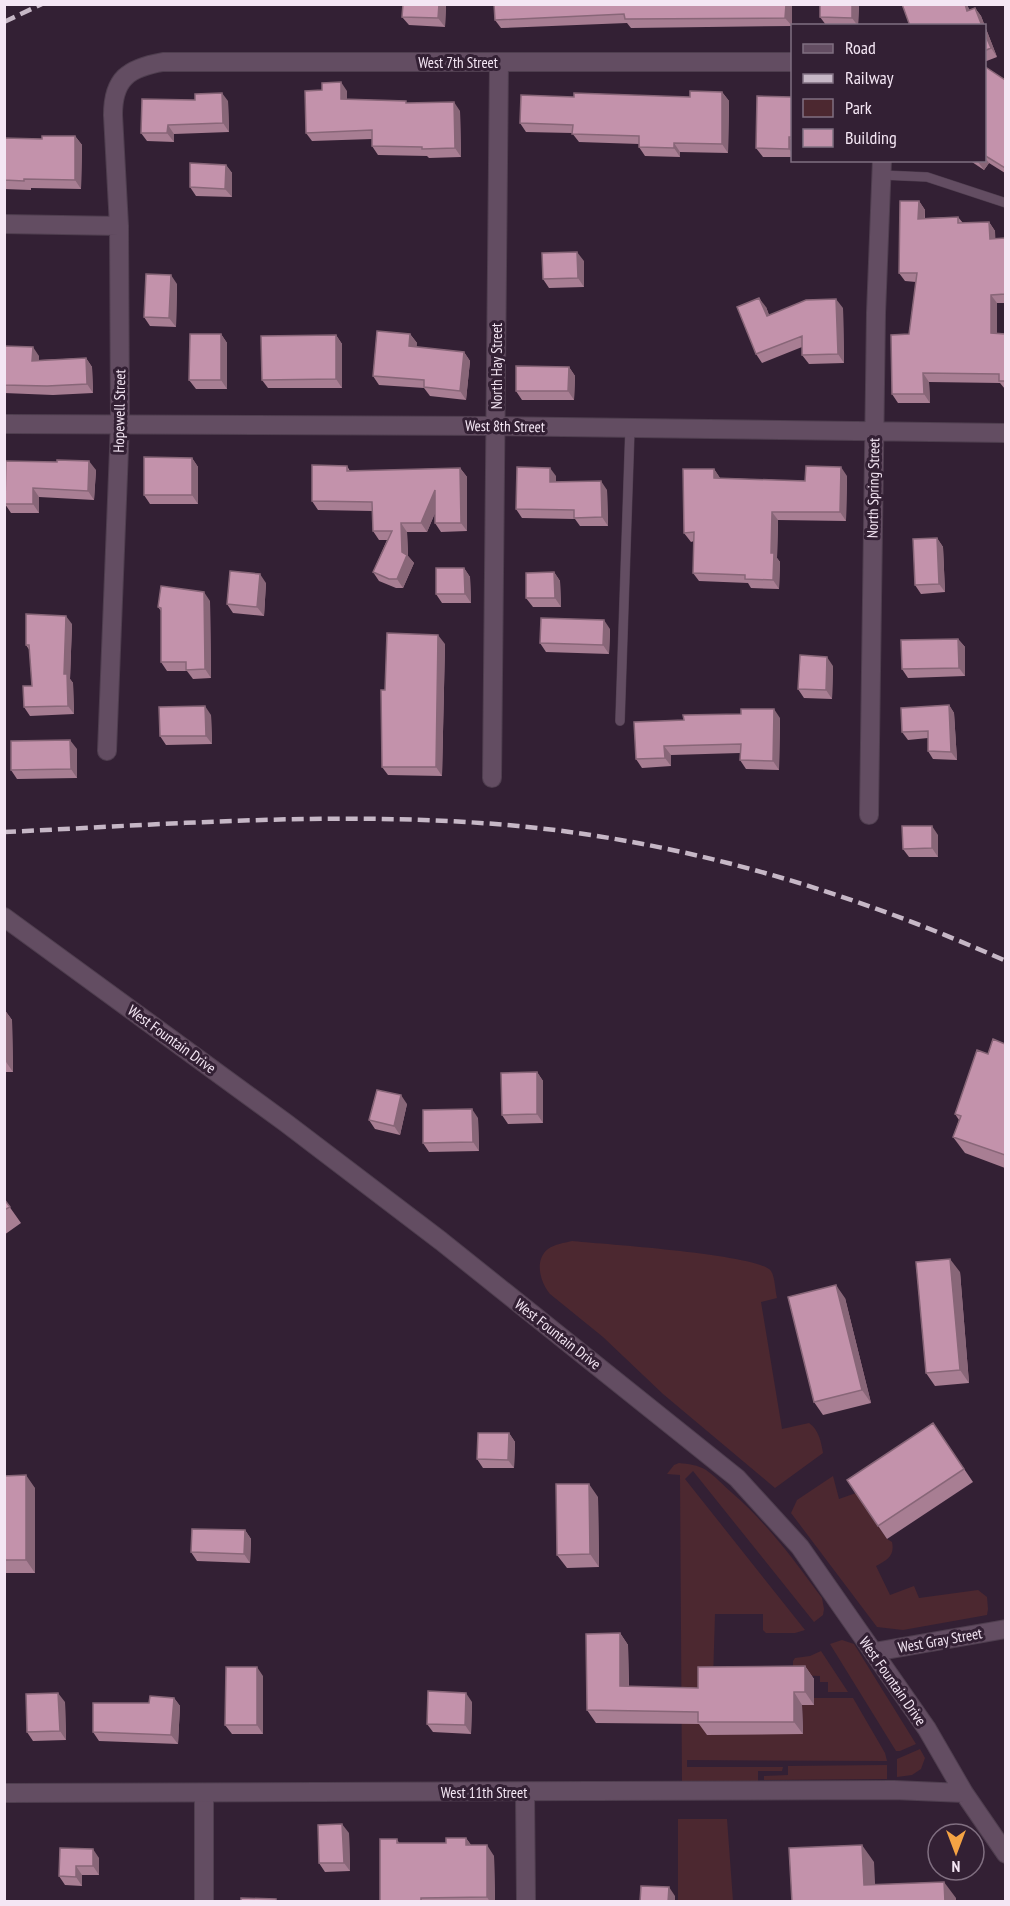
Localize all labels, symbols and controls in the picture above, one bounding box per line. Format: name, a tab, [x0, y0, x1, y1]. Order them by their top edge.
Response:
legend	[791, 24, 986, 162]
text: Road	[845, 36, 876, 59]
street label: West 7th Street	[418, 53, 498, 72]
text: Railway	[845, 66, 894, 89]
text: Park	[845, 96, 872, 119]
text: Building	[845, 126, 897, 149]
street label: North Hay Street	[487, 323, 506, 409]
street label: Hopewell Street	[109, 369, 129, 453]
street label: West 8th Street	[465, 416, 545, 436]
street label: North Spring Street	[863, 438, 883, 538]
street label: West Fountain Drive	[124, 1001, 220, 1077]
street label: West Fountain Drive	[511, 1294, 605, 1374]
street label: West Gray Street	[896, 1623, 984, 1657]
street label: West Fountain Drive	[855, 1633, 931, 1729]
street label: West 11th Street	[441, 1783, 527, 1802]
north arrow	[926, 1822, 986, 1882]
text: N	[952, 1857, 960, 1877]

